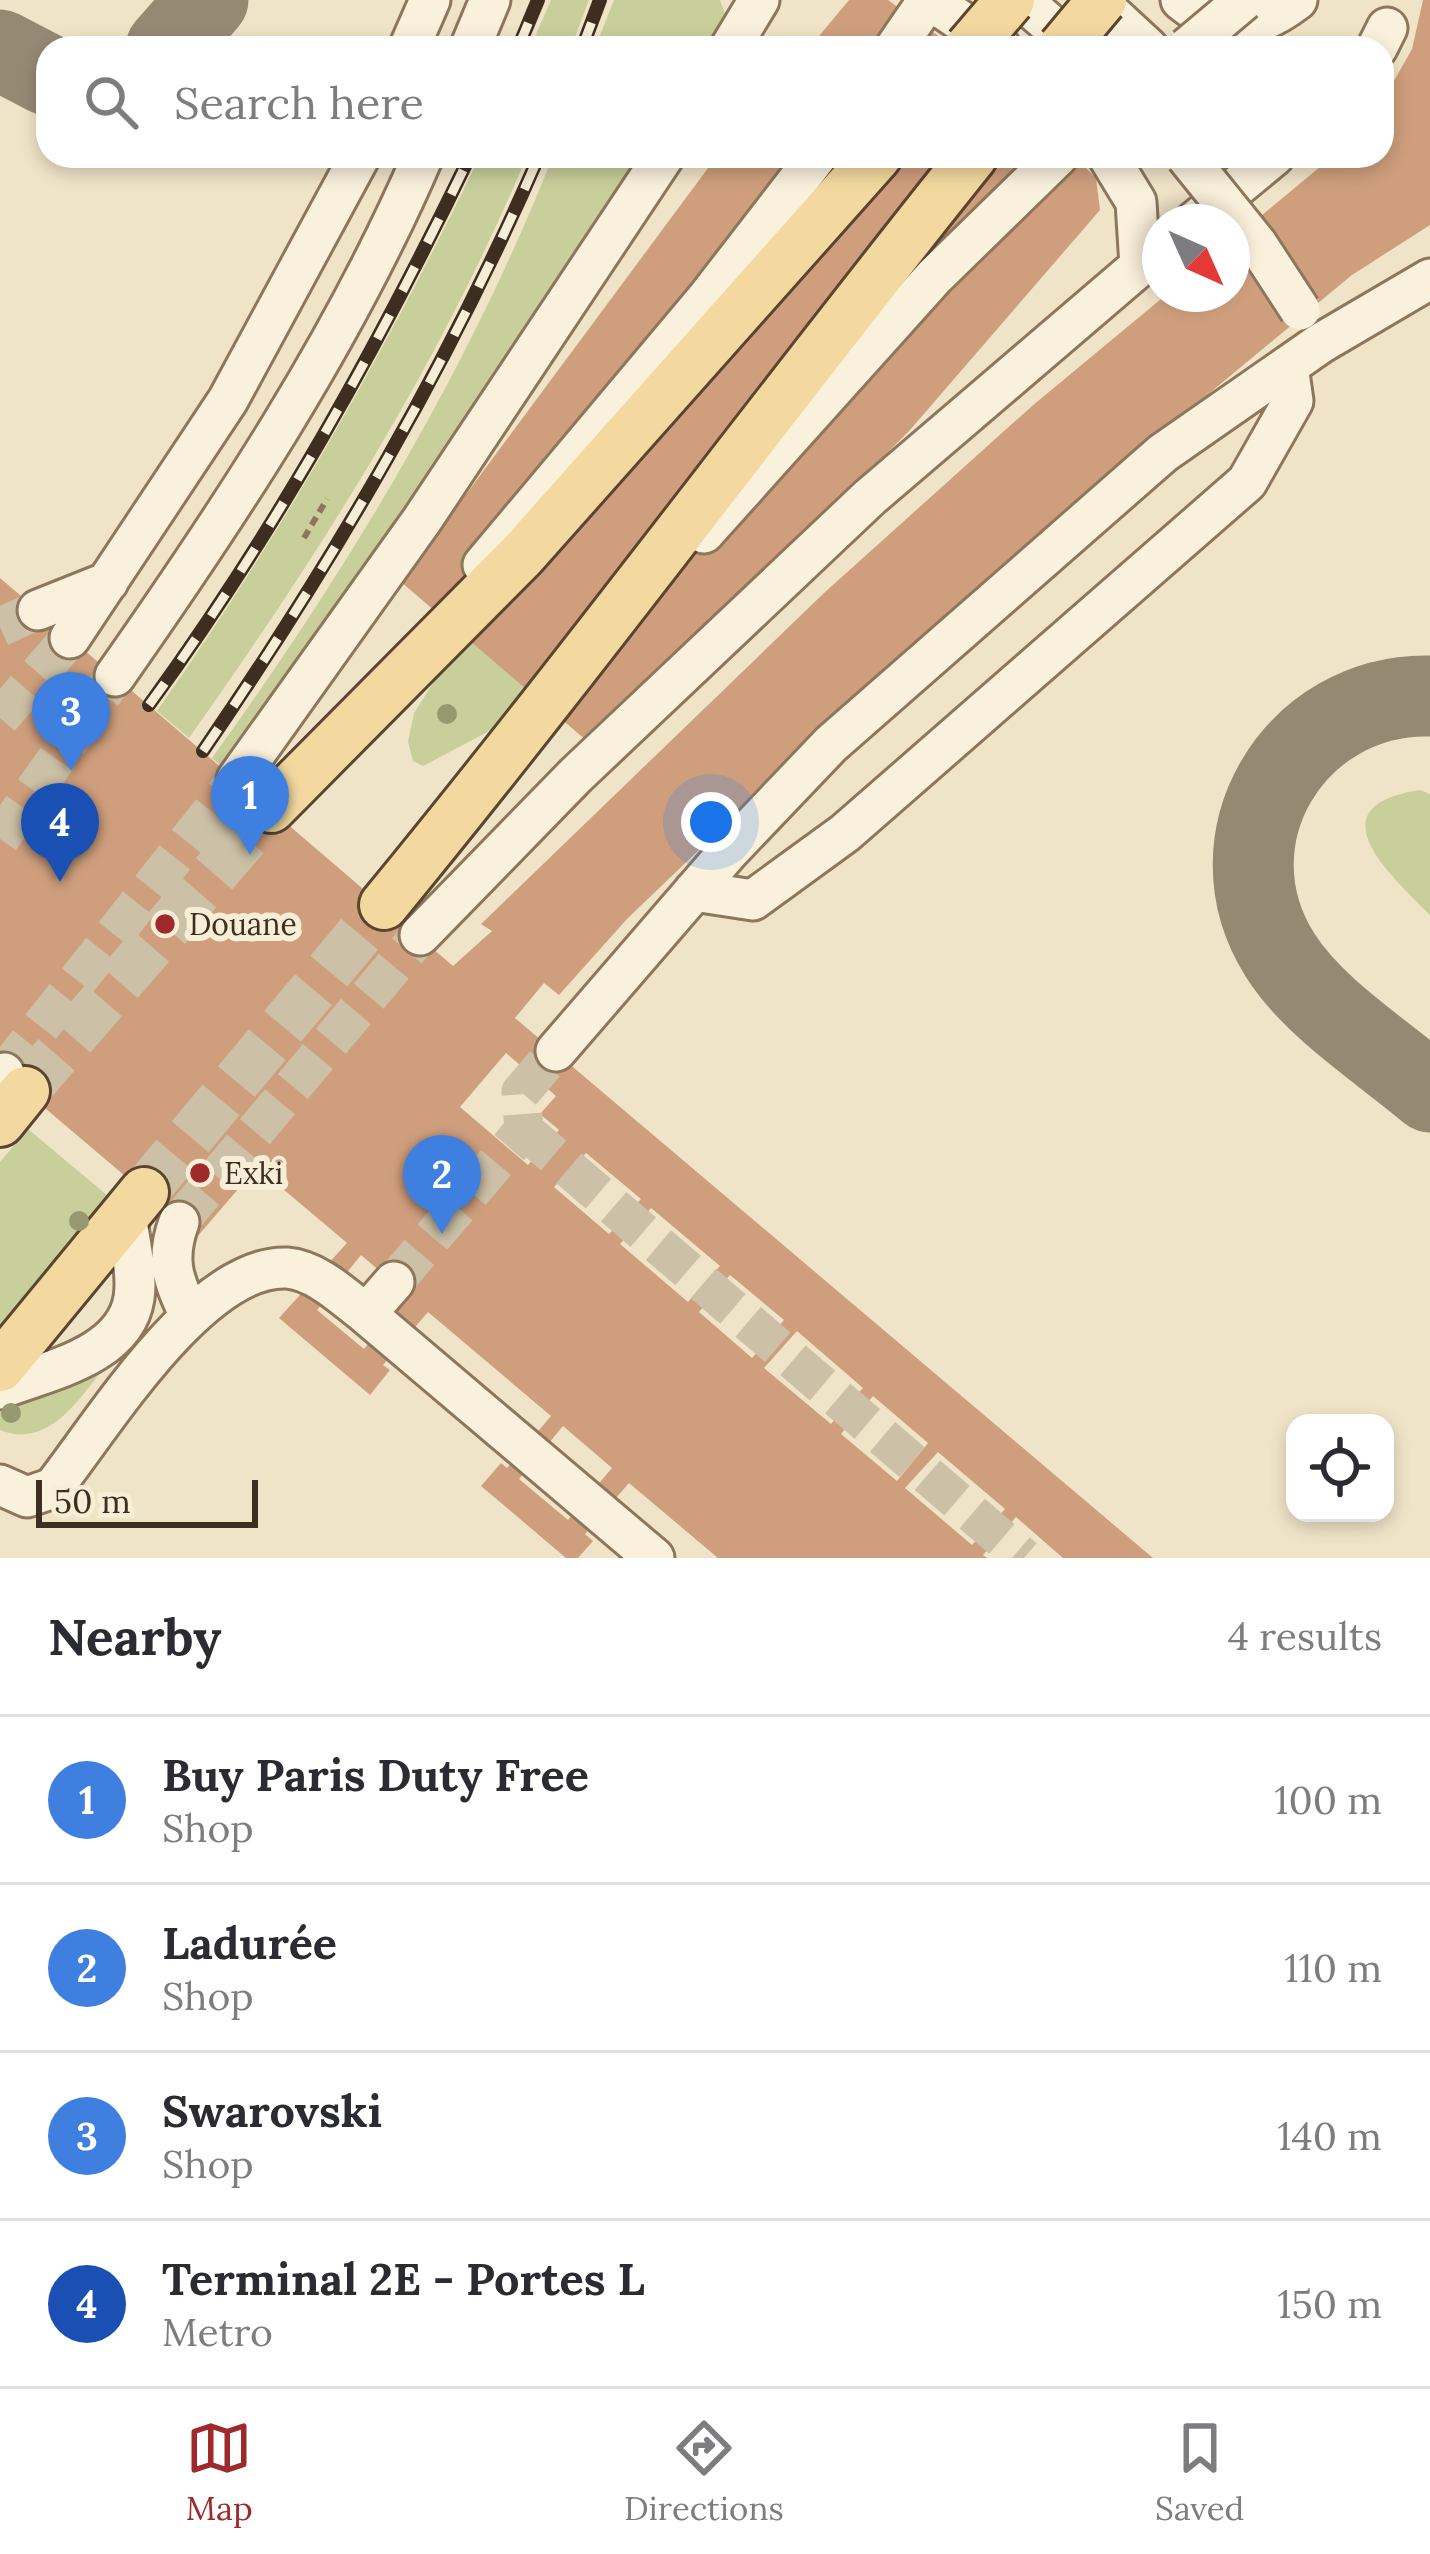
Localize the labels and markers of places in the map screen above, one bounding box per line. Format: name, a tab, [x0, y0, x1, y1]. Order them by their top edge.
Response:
pin: 3	[32, 672, 110, 771]
pin: 1	[211, 756, 289, 855]
pin: 4	[21, 783, 99, 882]
place label: Douane	[189, 905, 297, 943]
marker: Douane	[152, 911, 178, 937]
pin: 2	[403, 1135, 481, 1234]
place label: Exki	[224, 1154, 283, 1192]
marker: Exki	[187, 1160, 213, 1186]

